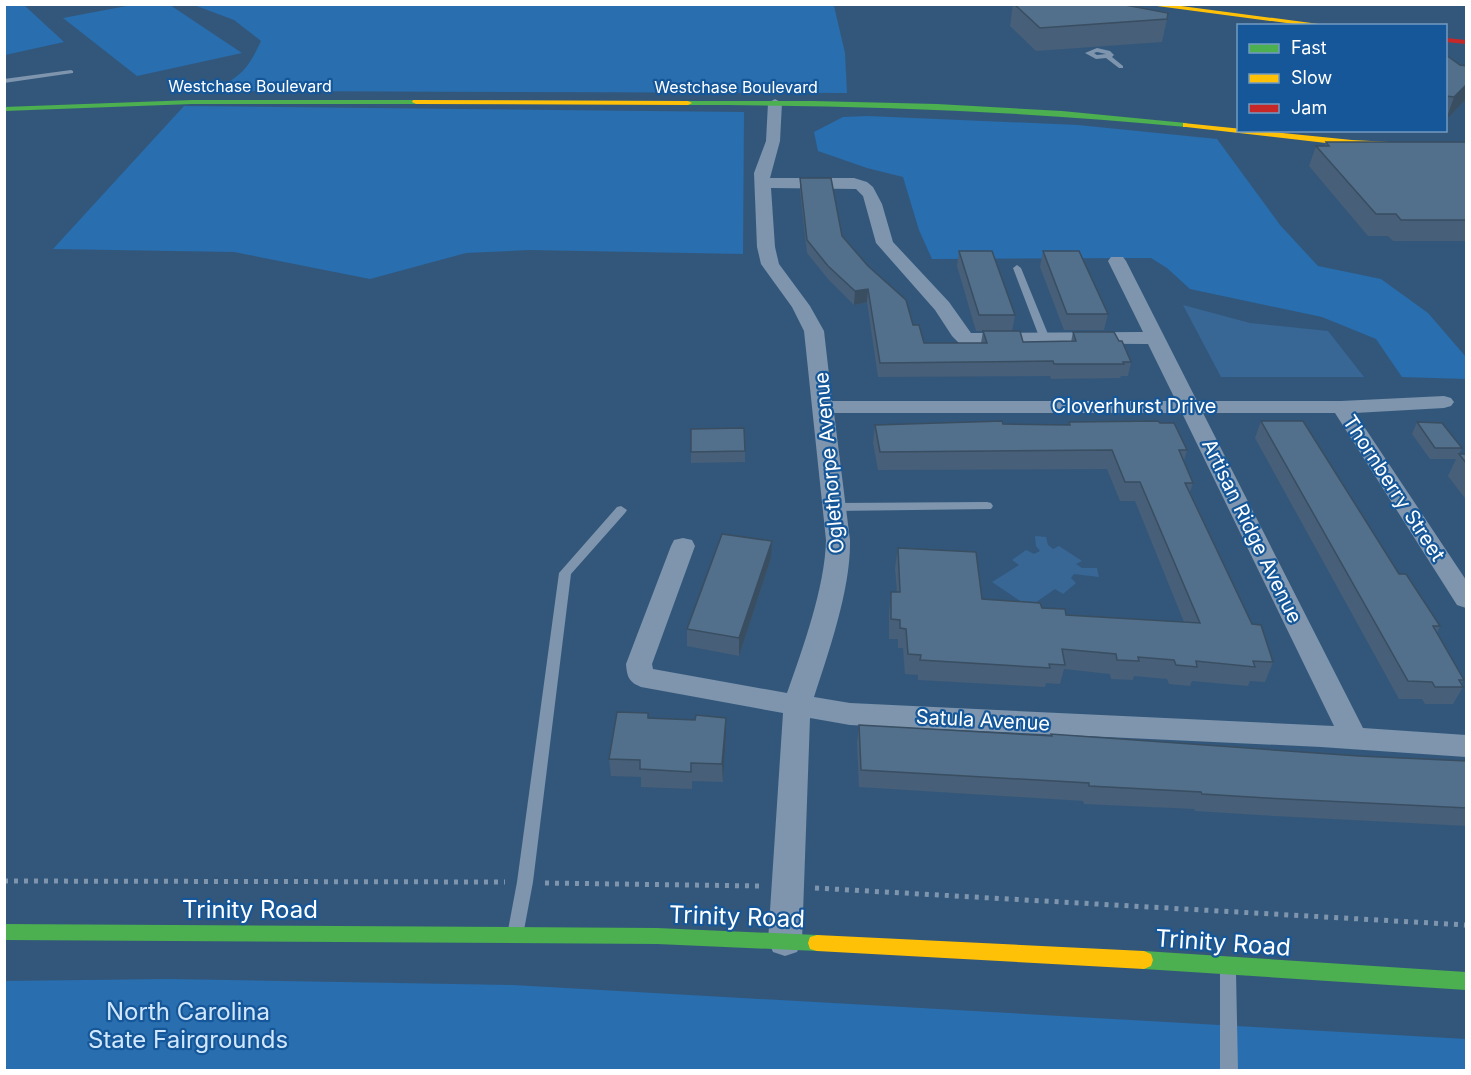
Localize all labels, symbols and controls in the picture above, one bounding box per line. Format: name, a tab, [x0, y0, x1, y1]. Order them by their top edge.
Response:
legend	[1237, 24, 1447, 132]
text: Fast	[1291, 37, 1327, 58]
text: Slow	[1291, 67, 1332, 88]
street label: Westchase Boulevard	[168, 76, 332, 96]
street label: Westchase Boulevard	[654, 77, 818, 97]
text: Jam	[1291, 97, 1327, 118]
street label: Oglethorpe Avenue	[809, 371, 849, 555]
street label: Cloverhurst Drive	[1052, 394, 1216, 418]
street label: Thornberry Street	[1338, 410, 1450, 566]
street label: Artisan Ridge Avenue	[1197, 435, 1307, 627]
street label: Satula Avenue	[915, 704, 1051, 736]
street label: Trinity Road	[182, 895, 318, 924]
street label: Trinity Road	[669, 900, 805, 933]
street label: Trinity Road	[1154, 923, 1292, 962]
park label: North Carolina State Fairgrounds	[88, 997, 288, 1054]

